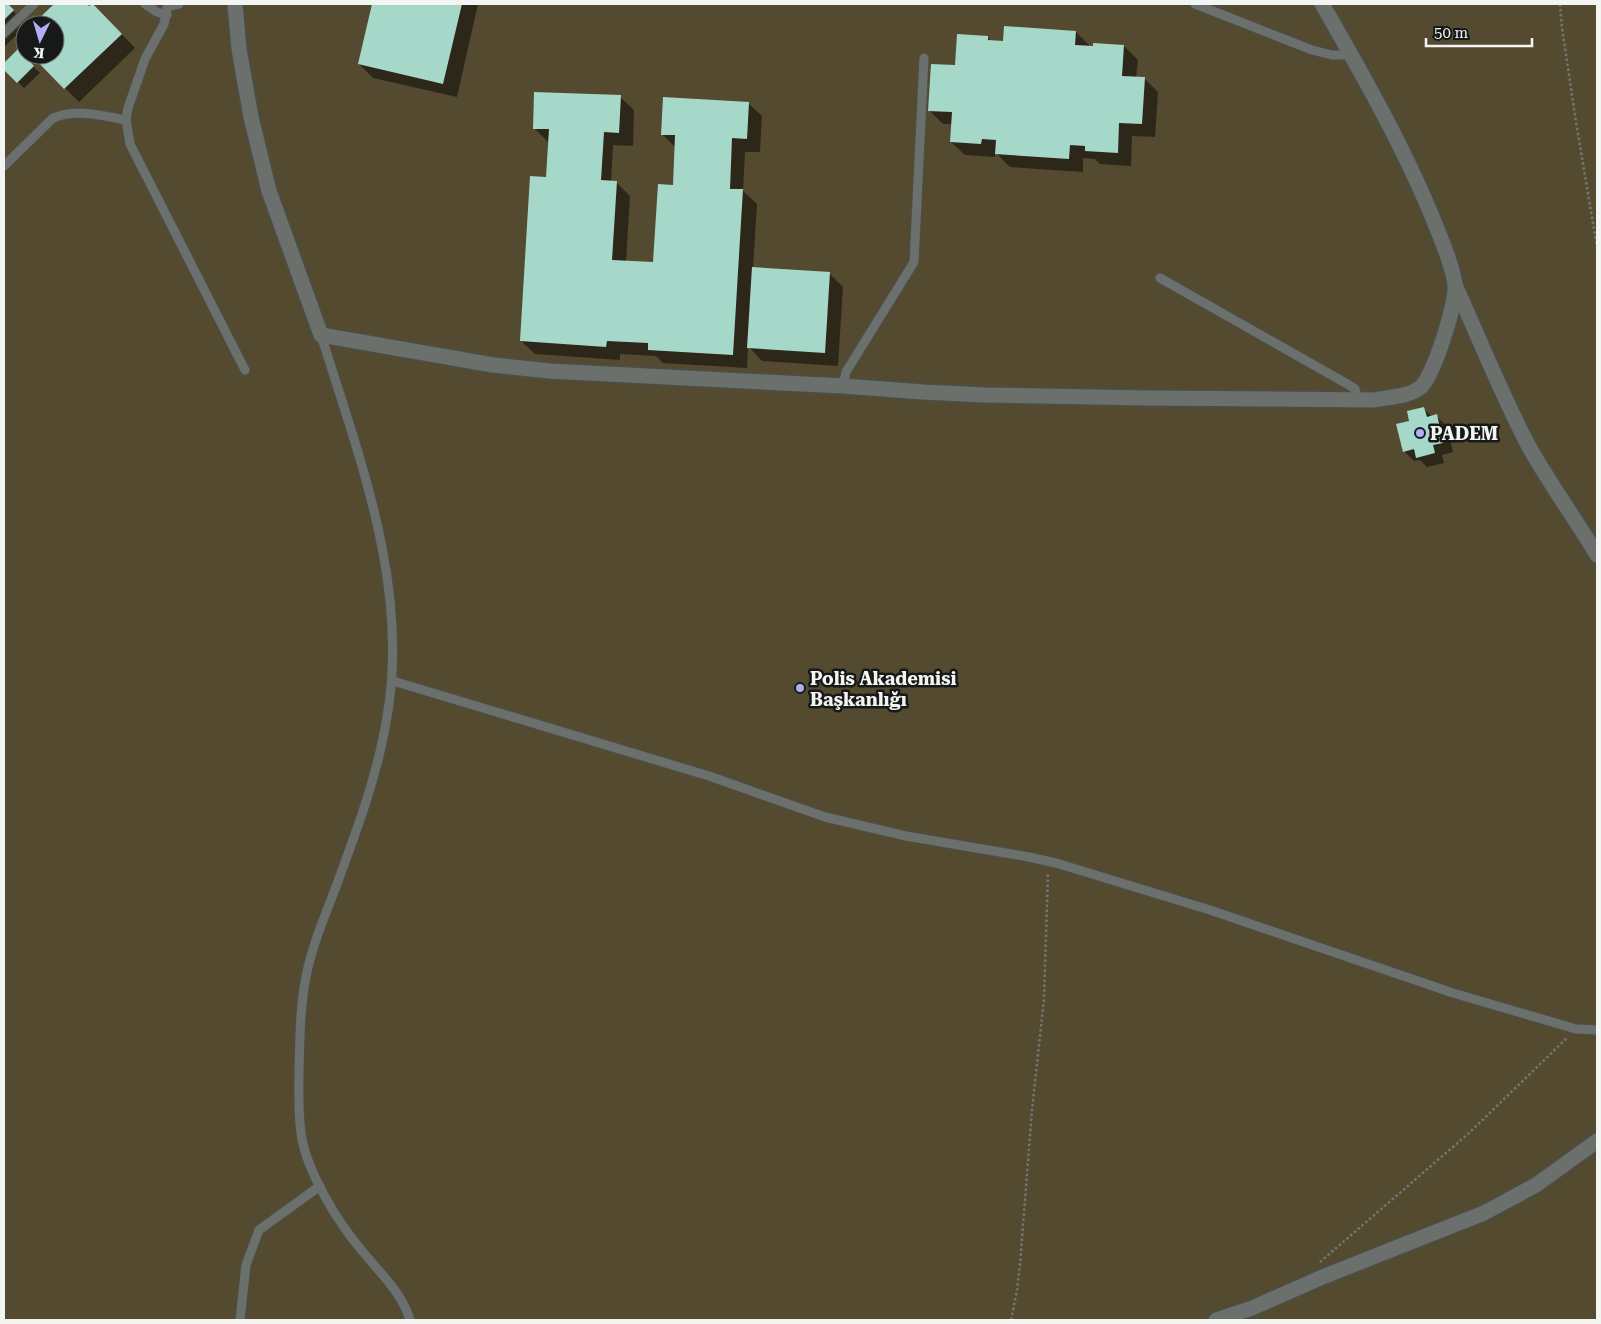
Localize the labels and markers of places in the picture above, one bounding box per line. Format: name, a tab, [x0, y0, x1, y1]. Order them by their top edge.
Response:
place label: PADEM	[1430, 423, 1498, 444]
marker: PADEM	[1414, 427, 1426, 439]
place label: Polis Akademisi Başkanlığı	[810, 668, 956, 710]
marker: Polis Akademisi Başkanlığı	[794, 682, 806, 694]

